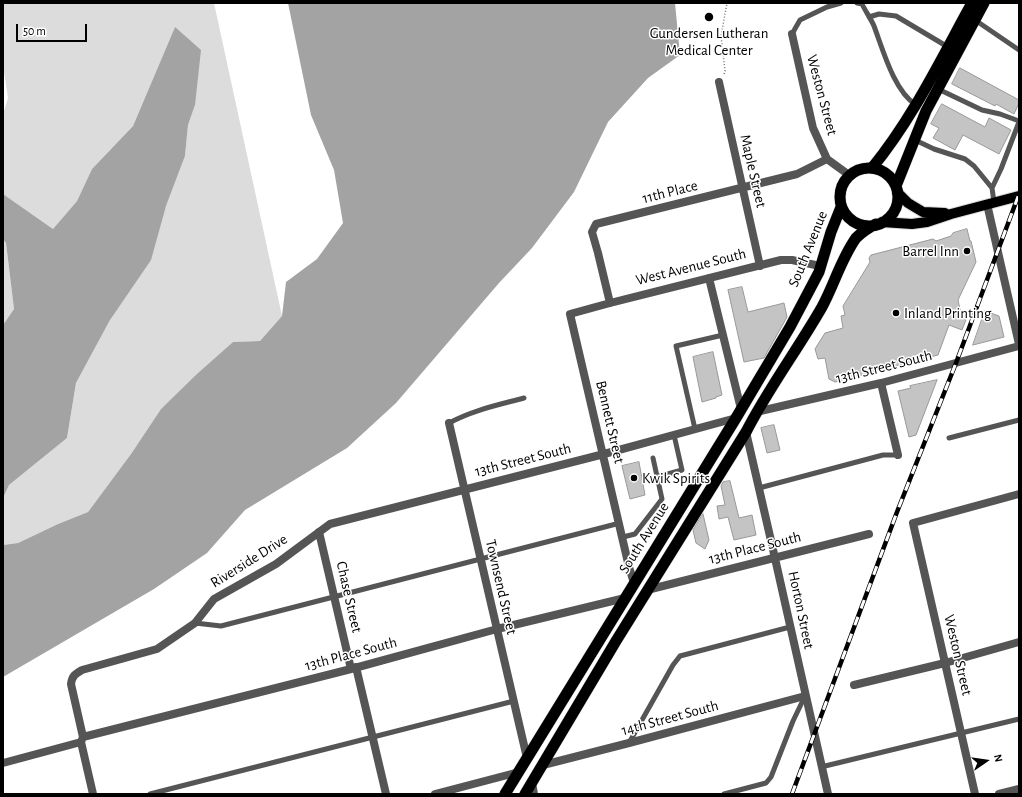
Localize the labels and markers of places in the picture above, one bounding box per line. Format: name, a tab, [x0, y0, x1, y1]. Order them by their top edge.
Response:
marker: Gundersen Lutheran Medical Center	[703, 11, 715, 23]
place label: Gundersen Lutheran Medical Center	[650, 24, 768, 59]
place label: Barrel Inn	[902, 242, 959, 260]
marker: Barrel Inn	[962, 246, 972, 256]
place label: Inland Printing	[904, 304, 991, 322]
marker: Inland Printing	[891, 308, 901, 318]
place label: Kwik Spirits	[642, 469, 710, 487]
marker: Kwik Spirits	[629, 473, 639, 483]

